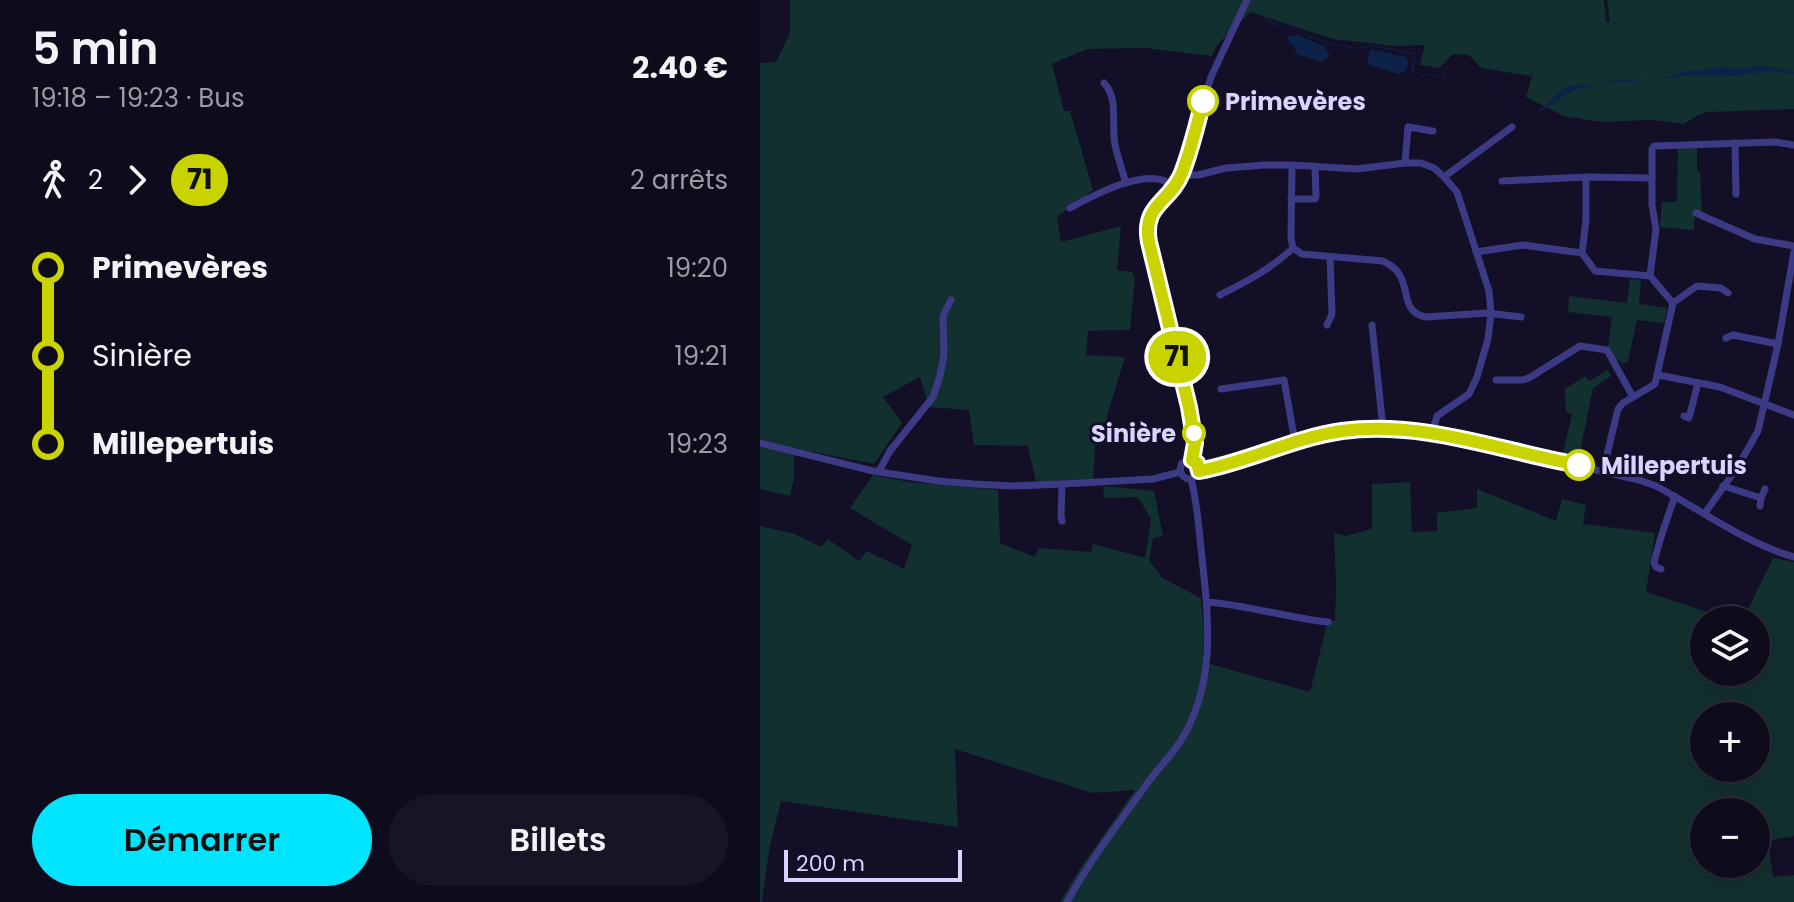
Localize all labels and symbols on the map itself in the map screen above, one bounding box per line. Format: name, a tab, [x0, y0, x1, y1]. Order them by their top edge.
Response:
place label: Primevères	[1225, 85, 1366, 118]
marker: Primevères	[1188, 86, 1218, 116]
line badge: 71	[1141, 331, 1213, 383]
place label: Sinière	[1091, 417, 1176, 450]
marker: Sinière	[1183, 422, 1205, 444]
place label: Millepertuis	[1601, 449, 1747, 482]
marker: Millepertuis	[1564, 450, 1594, 480]
scale bar	[784, 846, 962, 882]

